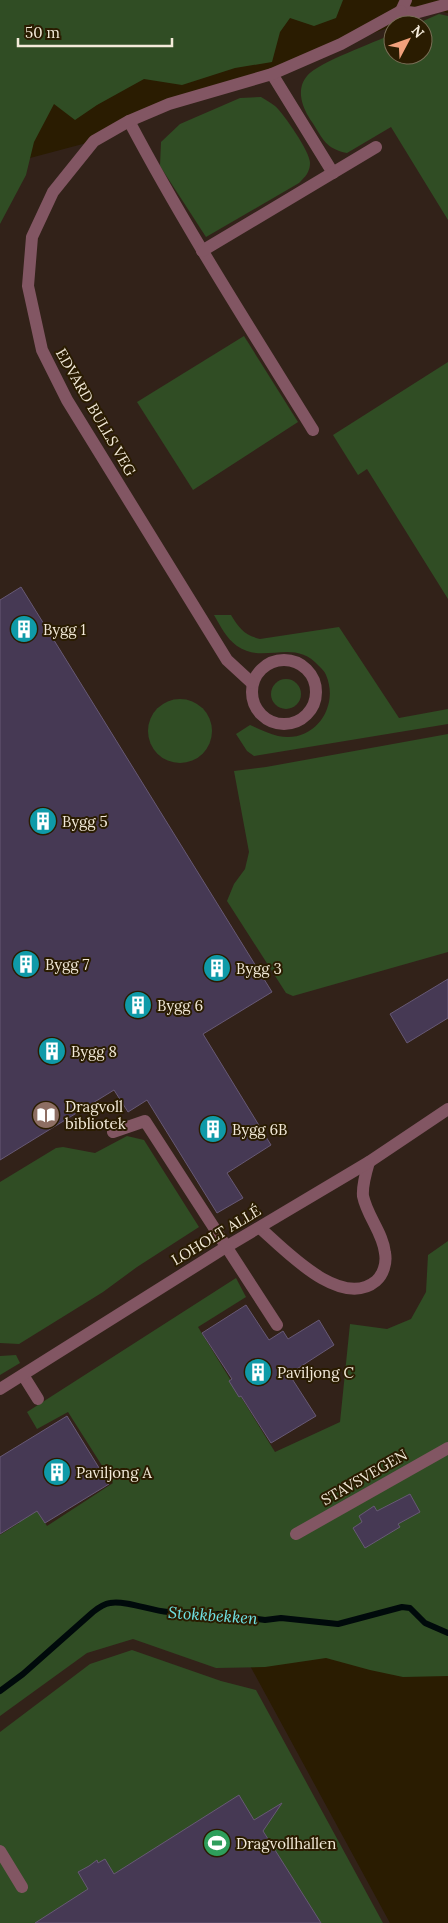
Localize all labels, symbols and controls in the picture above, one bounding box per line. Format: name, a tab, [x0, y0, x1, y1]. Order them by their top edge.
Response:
scale bar	[18, 15, 171, 47]
north arrow	[383, 15, 433, 65]
text: N	[407, 21, 428, 42]
text: 50 m	[25, 23, 60, 42]
street label: EDVARD BULLS VEG	[52, 345, 141, 480]
building icon: Bygg 1	[9, 614, 39, 644]
place label: Bygg 1	[43, 620, 86, 639]
building icon: Bygg 5	[28, 806, 58, 836]
place label: Bygg 5	[62, 812, 108, 831]
building icon: Bygg 7	[11, 949, 41, 979]
building icon: Bygg 3	[202, 953, 232, 983]
place label: Bygg 7	[45, 955, 89, 974]
place label: Bygg 3	[236, 959, 282, 978]
building icon: Bygg 6	[123, 990, 153, 1020]
place label: Bygg 6	[157, 996, 203, 1015]
building icon: Bygg 8	[37, 1036, 67, 1066]
place label: Bygg 8	[71, 1042, 117, 1061]
place label: Dragvoll bibliotek	[65, 1097, 126, 1133]
library icon: Dragvoll bibliotek	[31, 1100, 61, 1130]
building icon: Bygg 6B	[198, 1114, 228, 1144]
place label: Bygg 6B	[232, 1120, 287, 1139]
street label: LOHOLT ALLÉ	[168, 1201, 264, 1269]
building icon: Paviljong C	[243, 1357, 273, 1387]
place label: Paviljong C	[277, 1363, 354, 1382]
street label: STAVSVEGEN	[318, 1445, 410, 1509]
building icon: Paviljong A	[42, 1457, 72, 1487]
place label: Paviljong A	[76, 1463, 152, 1482]
water label: Stokkbekken	[168, 1602, 259, 1628]
sports icon: Dragvollhallen	[202, 1828, 232, 1858]
place label: Dragvollhallen	[236, 1834, 336, 1853]

